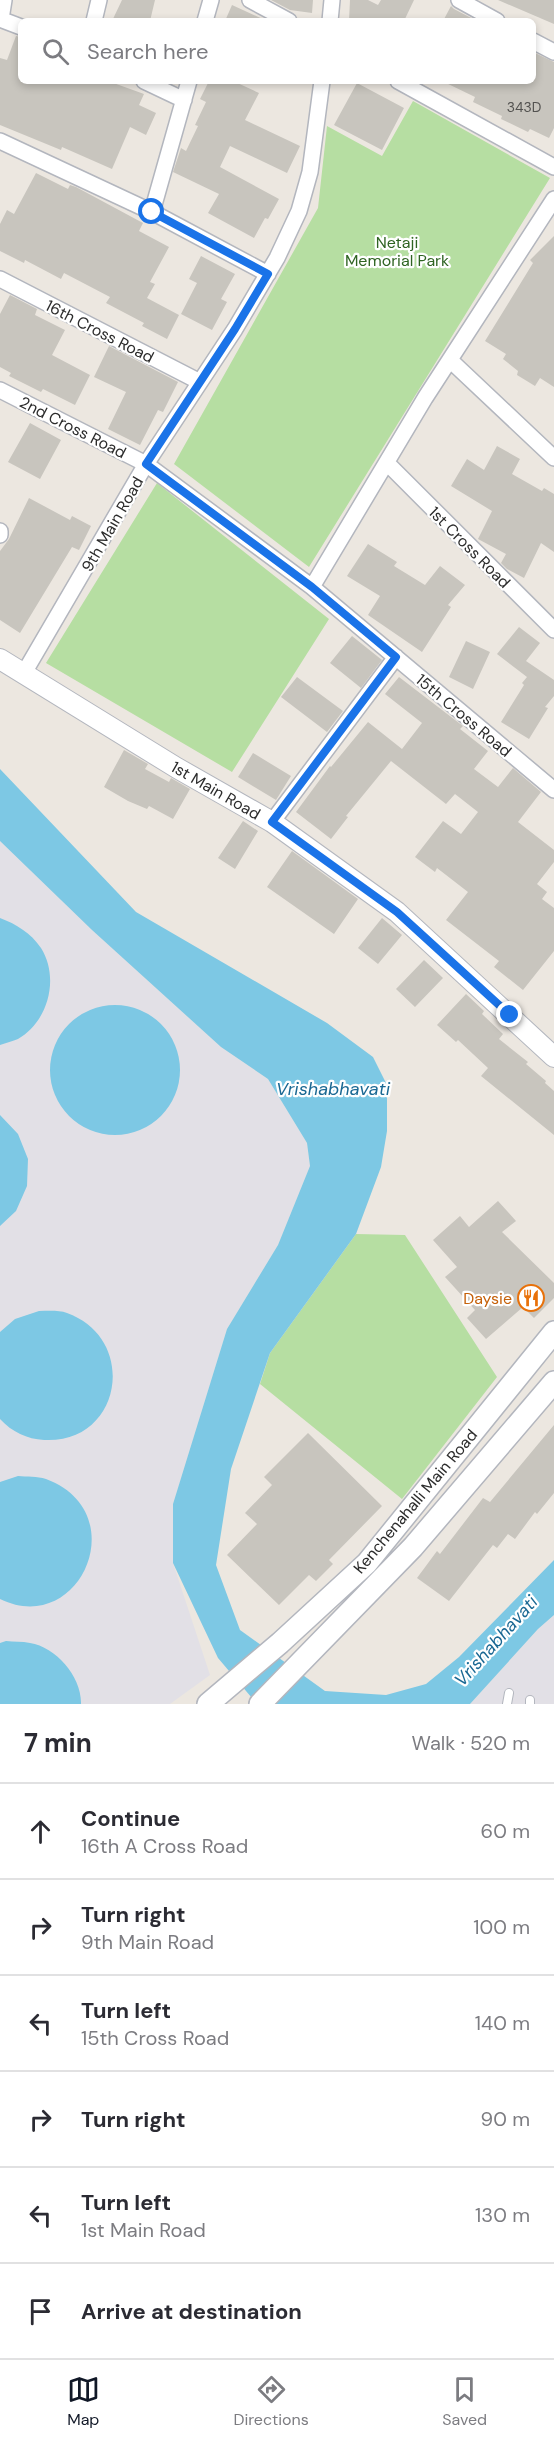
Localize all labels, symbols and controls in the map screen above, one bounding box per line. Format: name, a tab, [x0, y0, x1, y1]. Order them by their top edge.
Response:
search box	[18, 18, 536, 84]
icon: search	[39, 35, 72, 68]
text: Search here	[87, 37, 208, 66]
house number: 343D	[507, 98, 541, 116]
route start	[138, 198, 164, 224]
park label: Netaji Memorial Park	[345, 232, 449, 271]
street label: 16th Cross Road	[42, 295, 158, 368]
street label: 2nd Cross Road	[16, 392, 130, 463]
street label: 9th Main Road	[77, 473, 148, 576]
street label: 1st Cross Road	[424, 502, 515, 593]
street label: 15th Cross Road	[411, 669, 516, 762]
street label: 1st Main Road	[167, 756, 264, 824]
route end	[496, 1001, 522, 1027]
water label: Vrishabhavati	[276, 1077, 391, 1101]
restaurant icon: Daysie	[516, 1283, 546, 1313]
place label: Daysie	[463, 1288, 512, 1309]
street label: Kenchenahalli Main Road	[349, 1425, 482, 1578]
water label: Vrishabhavati	[449, 1590, 544, 1691]
text: 7 min	[24, 1726, 92, 1760]
text: Walk · 520 m	[412, 1730, 530, 1756]
text: Continue	[81, 1804, 180, 1833]
icon: ahead	[24, 1815, 57, 1848]
text: 60 m	[481, 1818, 530, 1844]
text: 16th A Cross Road	[81, 1833, 248, 1859]
text: Turn right	[81, 1900, 186, 1929]
icon: right	[24, 1911, 57, 1944]
text: 100 m	[473, 1914, 530, 1940]
text: 9th Main Road	[81, 1929, 214, 1955]
text: Turn left	[81, 1996, 171, 2025]
icon: left	[24, 2007, 57, 2040]
text: 140 m	[475, 2010, 530, 2036]
text: 15th Cross Road	[81, 2025, 229, 2051]
icon: right	[24, 2103, 57, 2136]
text: Turn right	[81, 2105, 186, 2134]
text: 90 m	[481, 2106, 530, 2132]
text: Turn left	[81, 2188, 171, 2217]
icon: left	[24, 2199, 57, 2232]
text: 130 m	[475, 2202, 530, 2228]
text: 1st Main Road	[81, 2217, 206, 2243]
icon: arrive	[24, 2295, 57, 2328]
text: Arrive at destination	[81, 2297, 302, 2326]
tab: Map	[67, 2373, 100, 2430]
tab: Directions	[233, 2373, 309, 2430]
tab: Saved	[442, 2373, 487, 2430]

